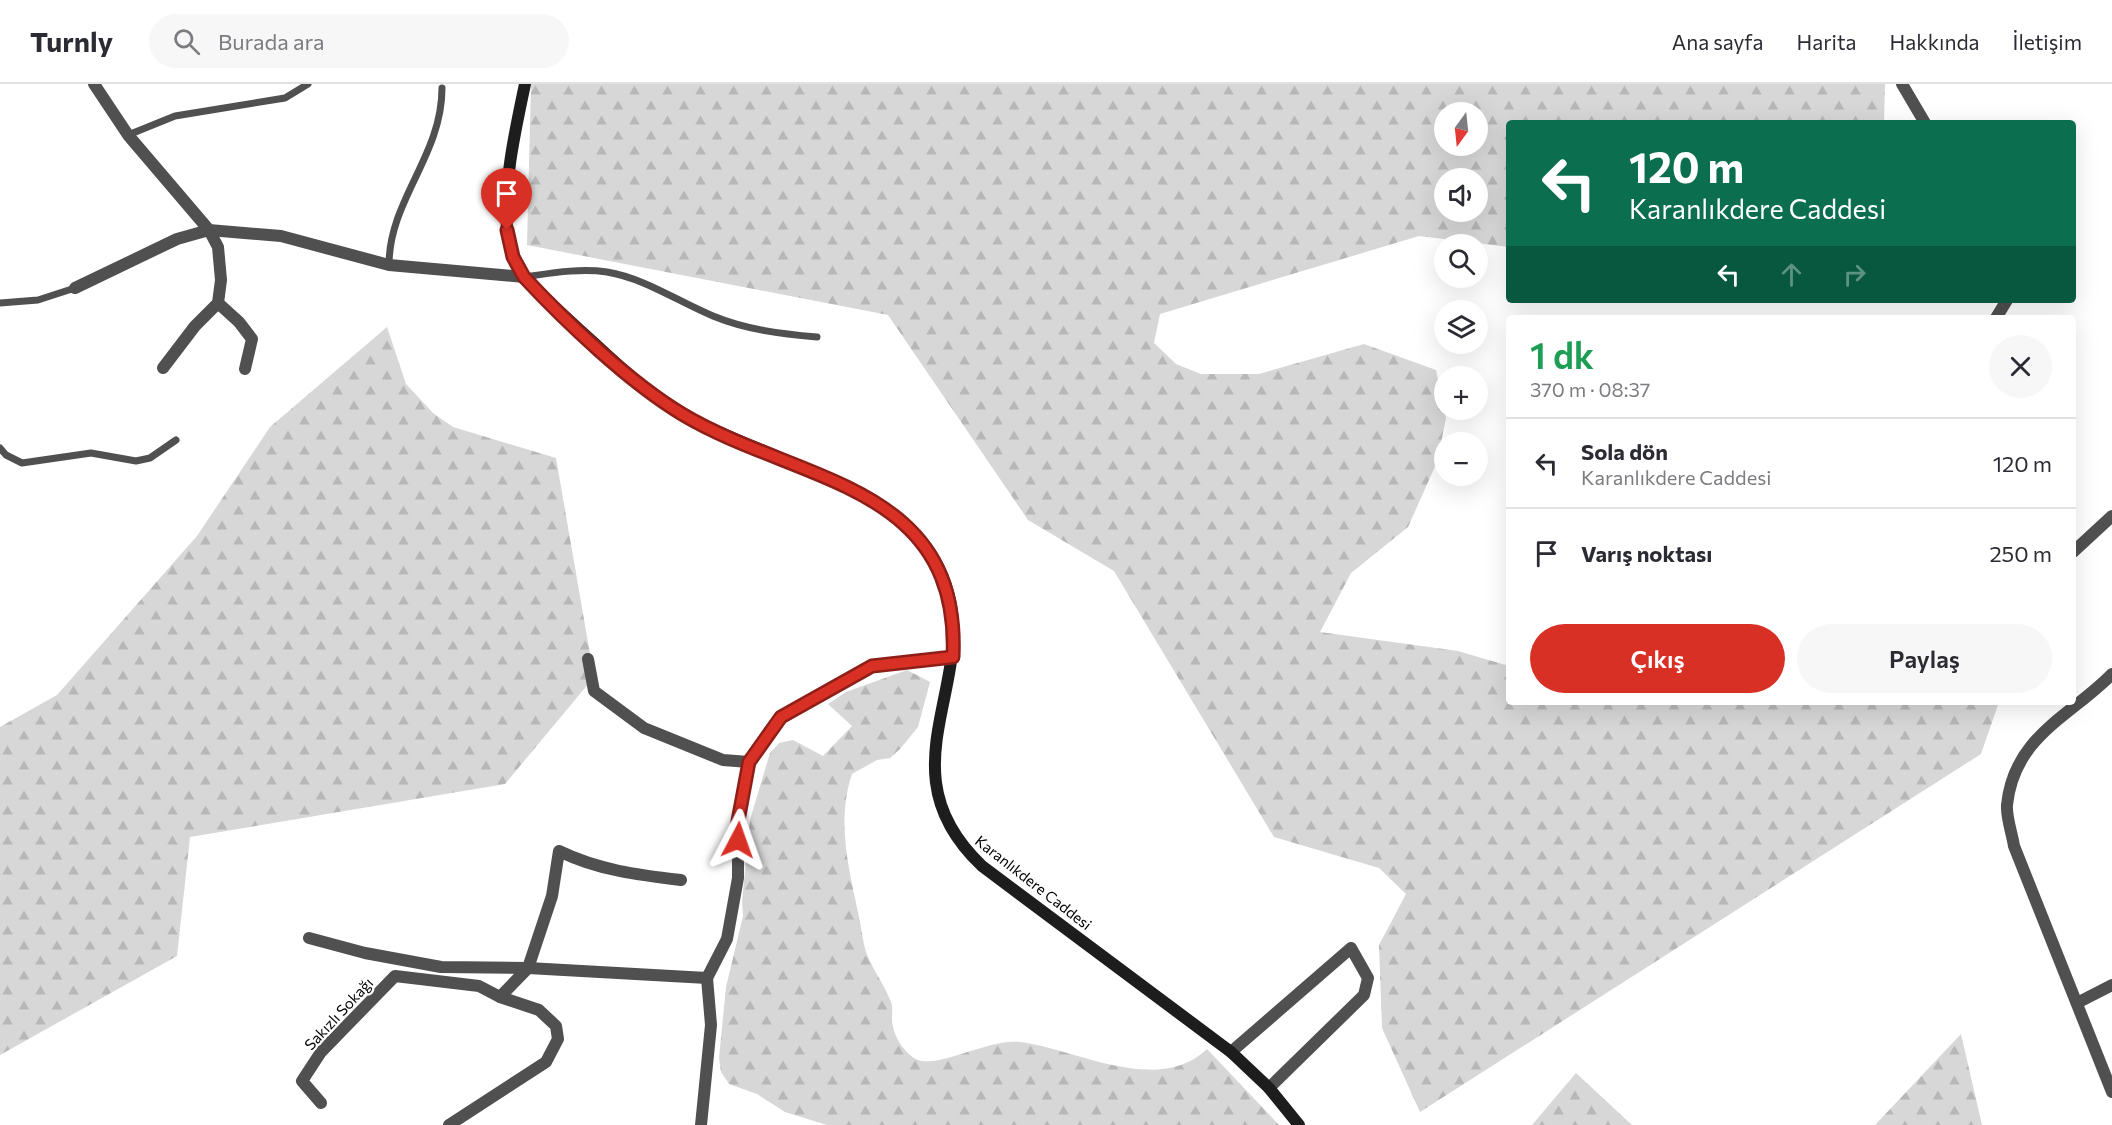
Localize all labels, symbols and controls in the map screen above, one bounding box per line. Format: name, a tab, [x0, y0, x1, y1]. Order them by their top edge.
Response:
search box	[149, 14, 569, 68]
text: Turnly	[30, 24, 113, 58]
icon: search	[170, 25, 203, 58]
text: Burada ara	[218, 28, 325, 55]
text: Ana sayfa	[1672, 29, 1763, 54]
text: Harita	[1796, 29, 1857, 54]
text: Hakkında	[1890, 29, 1980, 54]
text: İletişim	[2013, 29, 2082, 54]
north arrow	[1434, 102, 1488, 156]
map controls	[1434, 102, 1488, 486]
text: 120 m	[1629, 140, 1744, 192]
icon: left	[1530, 144, 1608, 222]
pin	[481, 168, 532, 230]
button: sound	[1434, 168, 1488, 222]
icon: arrive	[490, 177, 523, 210]
text: Karanlıkdere Caddesi	[1629, 192, 1886, 225]
button: search	[1434, 234, 1488, 288]
icon: left	[1712, 258, 1745, 291]
icon: ahead	[1775, 258, 1808, 291]
icon: right	[1838, 258, 1871, 291]
button: layers	[1434, 300, 1488, 354]
text: 1 dk	[1530, 332, 1594, 376]
button: close	[1989, 335, 2052, 398]
button: +	[1434, 366, 1488, 420]
text: 370 m · 08:37	[1530, 377, 1650, 401]
button: −	[1434, 432, 1488, 486]
text: Sola dön	[1581, 438, 1668, 465]
icon: left	[1530, 447, 1563, 480]
text: 120 m	[1993, 450, 2052, 477]
text: Karanlıkdere Caddesi	[1581, 465, 1771, 489]
icon: arrive	[1530, 537, 1563, 570]
text: Varış noktası	[1581, 540, 1712, 567]
text: 250 m	[1989, 540, 2052, 567]
button: Çıkış	[1530, 624, 1785, 693]
button: Paylaş	[1797, 624, 2052, 693]
position arrow	[706, 808, 770, 872]
street label: Karanlıkdere Caddesi	[972, 831, 1095, 933]
street label: Sakızlı Sokağı	[300, 973, 376, 1053]

